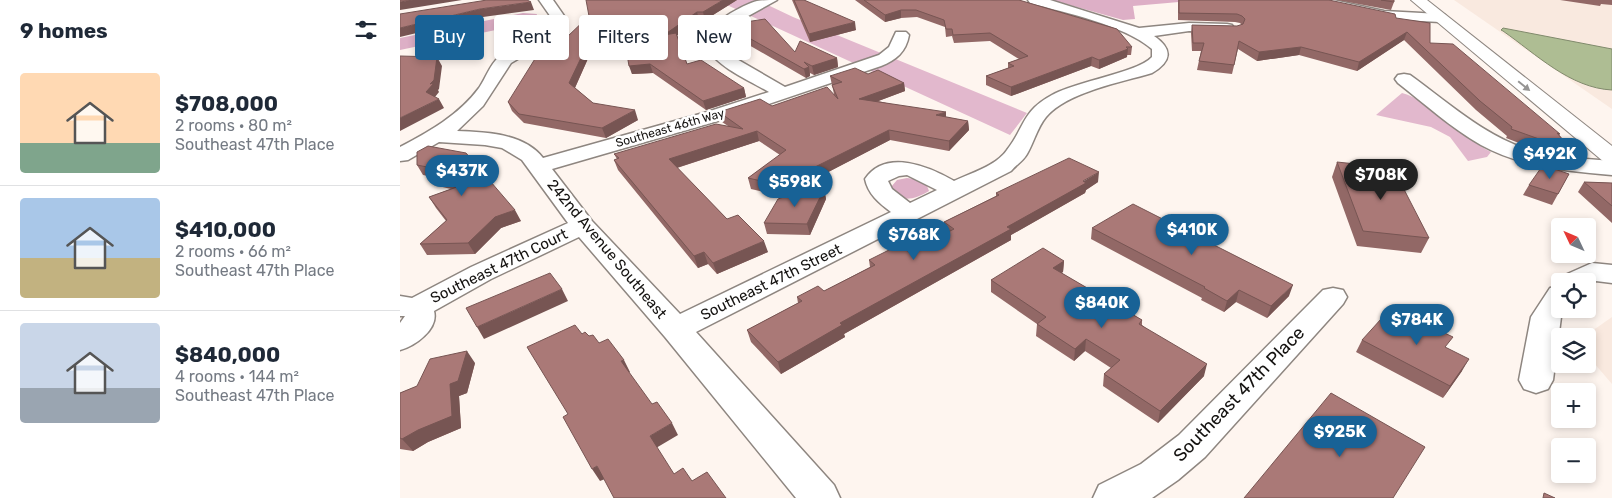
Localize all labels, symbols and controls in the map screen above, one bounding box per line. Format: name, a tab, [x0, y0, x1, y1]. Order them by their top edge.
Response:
chip: Buy	[415, 15, 484, 60]
chip: Rent	[494, 15, 569, 60]
chip: Filters	[579, 15, 668, 60]
chip: New	[678, 15, 751, 60]
icon: filters	[352, 16, 380, 44]
text: 9 homes	[20, 18, 108, 43]
one-way arrow	[1517, 80, 1530, 91]
text: $708,000	[175, 91, 278, 116]
icon: home	[60, 93, 120, 153]
street label: Southeast 46th Way	[614, 106, 726, 150]
text: 2 rooms · 80 m²	[175, 116, 292, 135]
text: Southeast 47th Place	[175, 135, 334, 154]
pin: $492K	[1515, 138, 1585, 180]
text: $492K	[1524, 144, 1576, 163]
pin: $437K	[427, 154, 497, 197]
pin: $708K	[1346, 158, 1416, 201]
text: $437K	[436, 161, 488, 180]
text: $708K	[1355, 165, 1407, 184]
pin: $598K	[760, 166, 830, 208]
text: $598K	[769, 172, 821, 191]
street label: 242nd Avenue Southeast	[543, 176, 671, 322]
pin: $410K	[1157, 214, 1227, 256]
text: $410,000	[175, 217, 276, 242]
icon: home	[60, 218, 120, 278]
pin: $768K	[879, 218, 949, 261]
north arrow	[1551, 218, 1596, 262]
map controls	[1551, 218, 1596, 483]
text: $410K	[1167, 220, 1217, 239]
street label: Southeast 47th Court	[427, 225, 571, 307]
text: $768K	[888, 225, 940, 244]
street label: Southeast 47th Street	[698, 240, 845, 324]
text: 2 rooms · 66 m²	[175, 242, 291, 261]
text: Southeast 47th Place	[175, 261, 334, 280]
button: locate	[1551, 273, 1596, 318]
pin: $840K	[1067, 286, 1137, 329]
text: $840K	[1075, 293, 1129, 312]
pin: $784K	[1382, 304, 1452, 346]
text: $784K	[1391, 310, 1443, 329]
street label: Southeast 47th Place	[1169, 322, 1309, 466]
button: layers	[1551, 328, 1596, 373]
text: $840,000	[175, 342, 280, 367]
icon: home	[60, 343, 120, 403]
text: 4 rooms · 144 m²	[175, 367, 299, 386]
button: +	[1551, 383, 1596, 428]
text: Southeast 47th Place	[175, 386, 334, 405]
pin: $925K	[1305, 416, 1375, 458]
text: $925K	[1314, 422, 1366, 441]
button: −	[1551, 438, 1596, 483]

